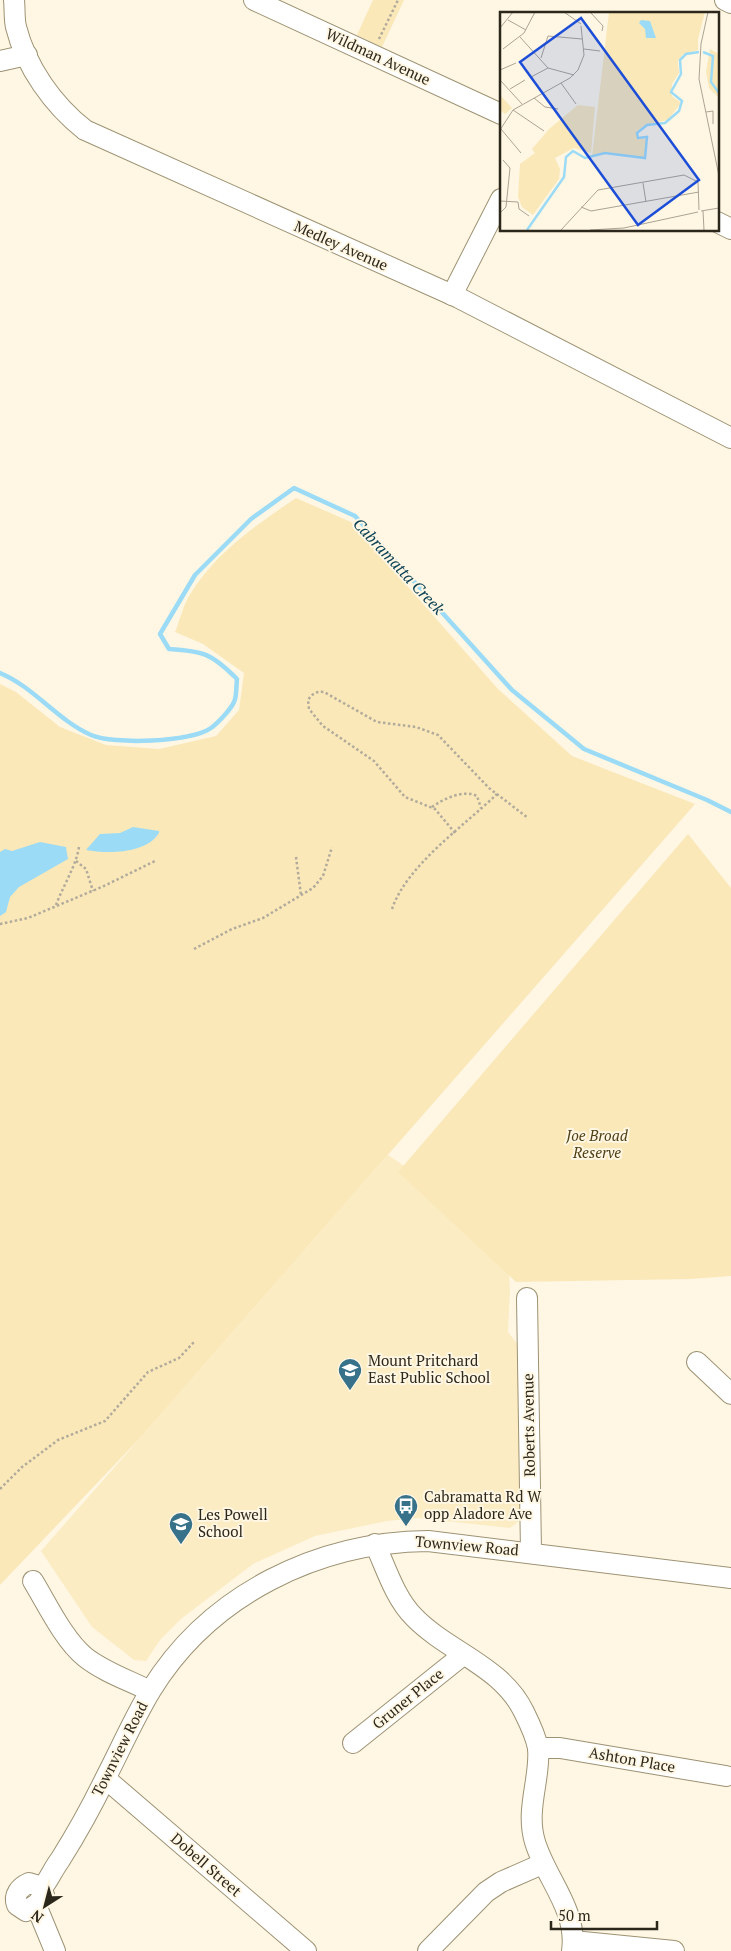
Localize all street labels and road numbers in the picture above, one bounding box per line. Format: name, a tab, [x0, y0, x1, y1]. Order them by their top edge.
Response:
street label: Wildman Avenue	[323, 23, 434, 89]
street label: Medley Avenue	[291, 215, 391, 275]
street label: Roberts Avenue	[517, 1373, 539, 1477]
street label: Townview Road	[414, 1531, 520, 1559]
street label: Gruner Place	[368, 1663, 447, 1733]
street label: Townview Road	[87, 1698, 152, 1799]
street label: Ashton Place	[587, 1742, 677, 1776]
street label: Dobell Street	[167, 1828, 246, 1901]

